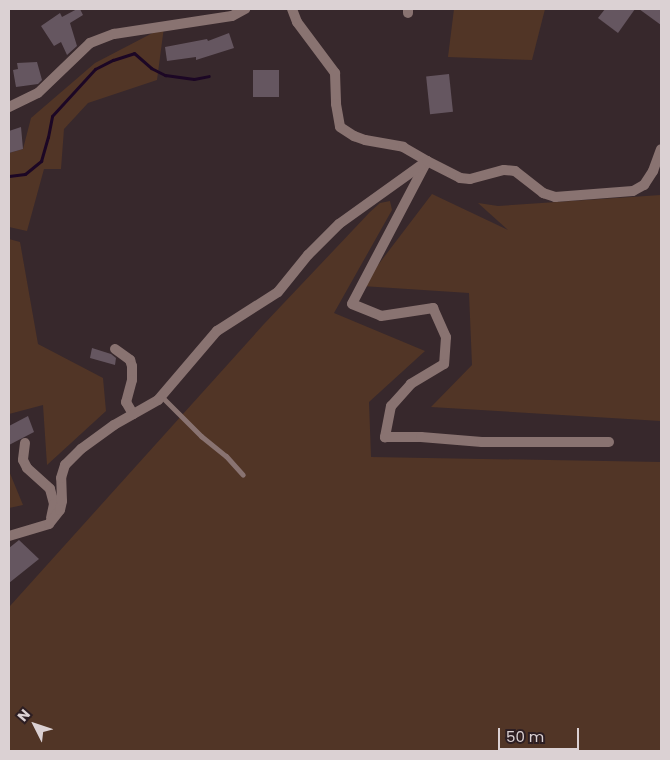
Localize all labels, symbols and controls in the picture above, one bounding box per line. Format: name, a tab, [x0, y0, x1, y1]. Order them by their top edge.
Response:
north arrow	[10, 700, 60, 750]
text: N	[13, 705, 35, 726]
scale bar	[500, 718, 581, 750]
text: 50 m	[506, 726, 544, 747]

